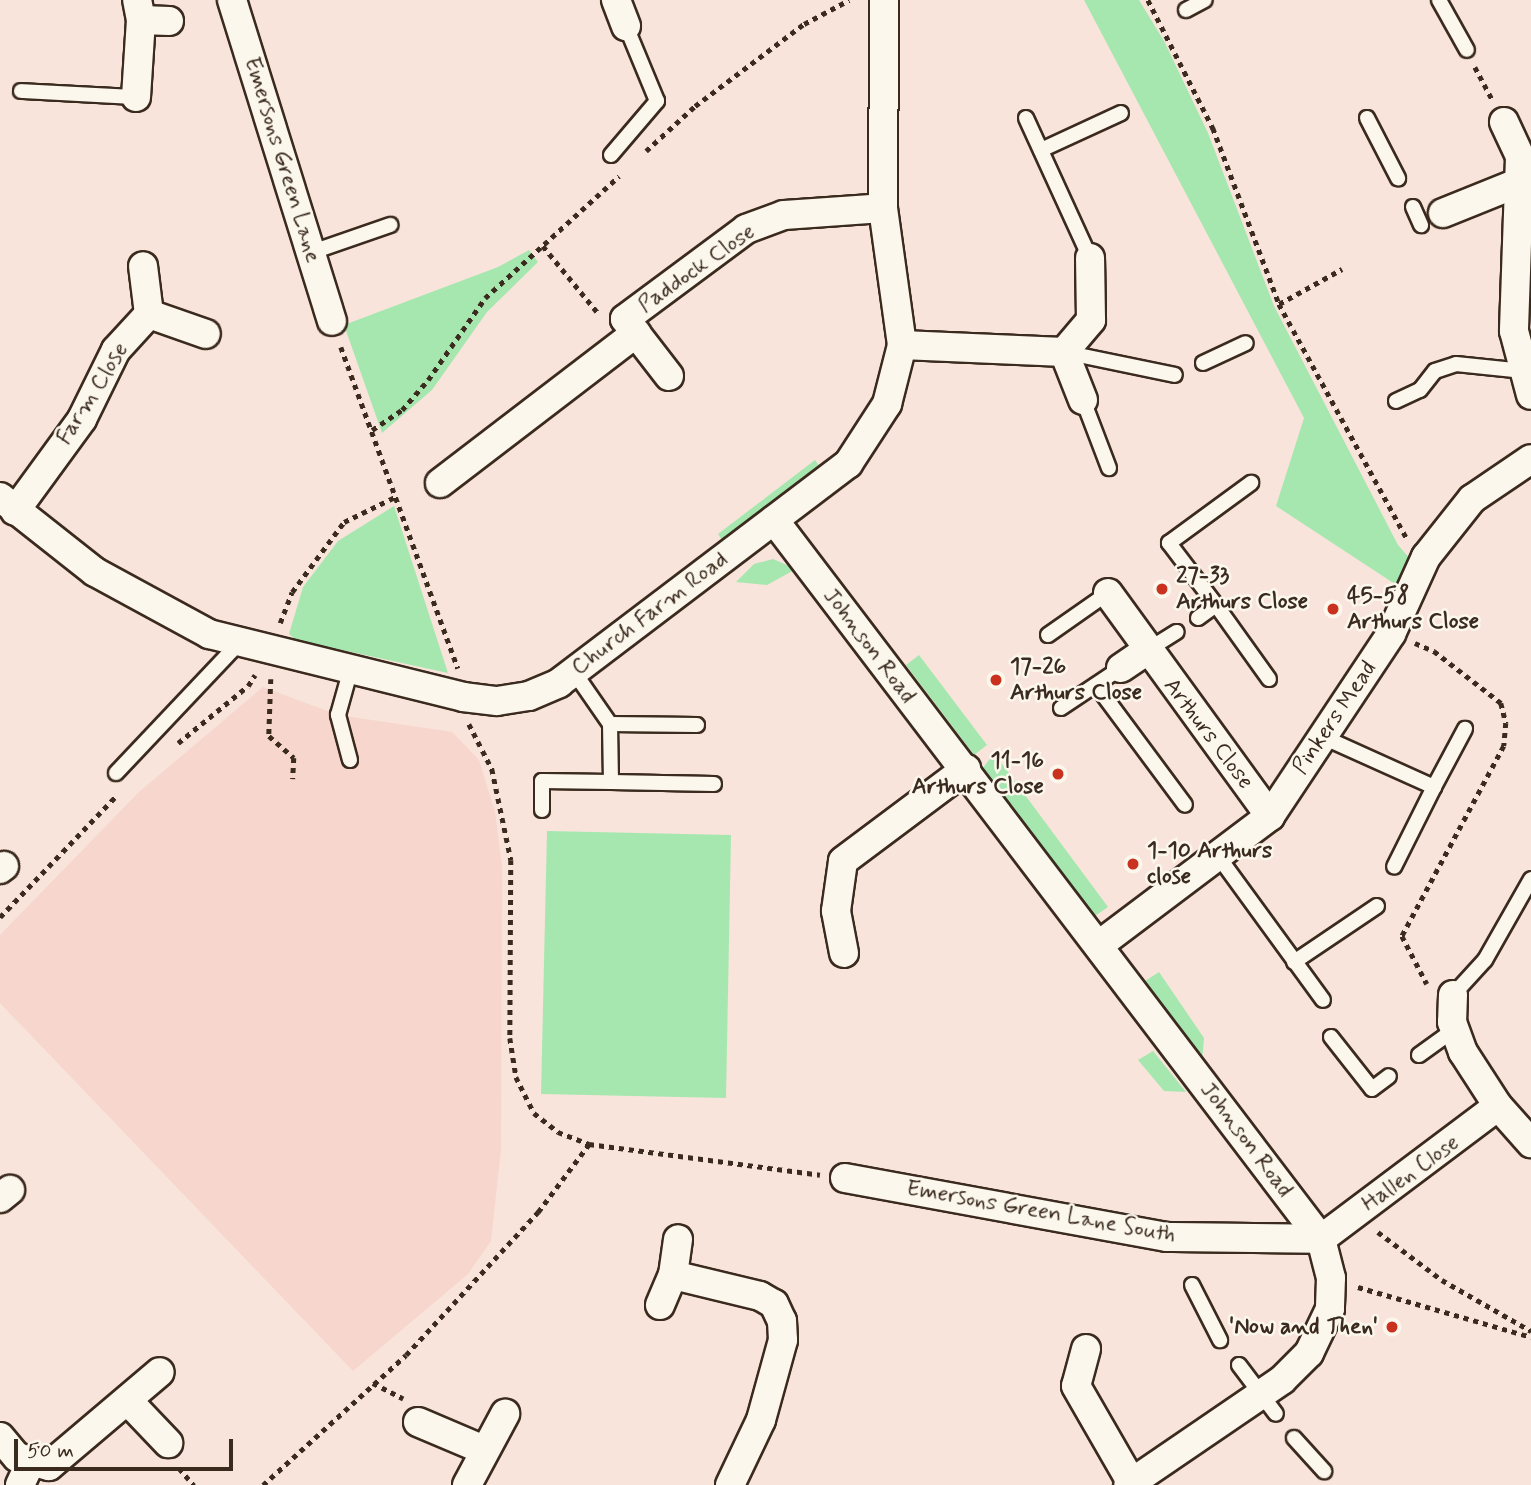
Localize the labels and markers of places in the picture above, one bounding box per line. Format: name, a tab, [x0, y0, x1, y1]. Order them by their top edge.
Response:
place label: 27-33 Arthurs Close	[1176, 562, 1308, 616]
marker: 27-33 Arthurs Close	[1154, 581, 1170, 597]
place label: 45-58 Arthurs Close	[1347, 582, 1479, 636]
marker: 45-58 Arthurs Close	[1325, 601, 1341, 617]
place label: 17-26 Arthurs Close	[1010, 653, 1142, 707]
marker: 17-26 Arthurs Close	[988, 672, 1004, 688]
place label: 11-16 Arthurs Close	[912, 747, 1044, 801]
marker: 11-16 Arthurs Close	[1050, 766, 1066, 782]
place label: 1-10 Arthurs close	[1147, 837, 1272, 891]
marker: 1-10 Arthurs close	[1125, 856, 1141, 872]
place label: 'Now and Then'	[1228, 1313, 1378, 1341]
marker: 'Now and Then'	[1384, 1319, 1400, 1335]

